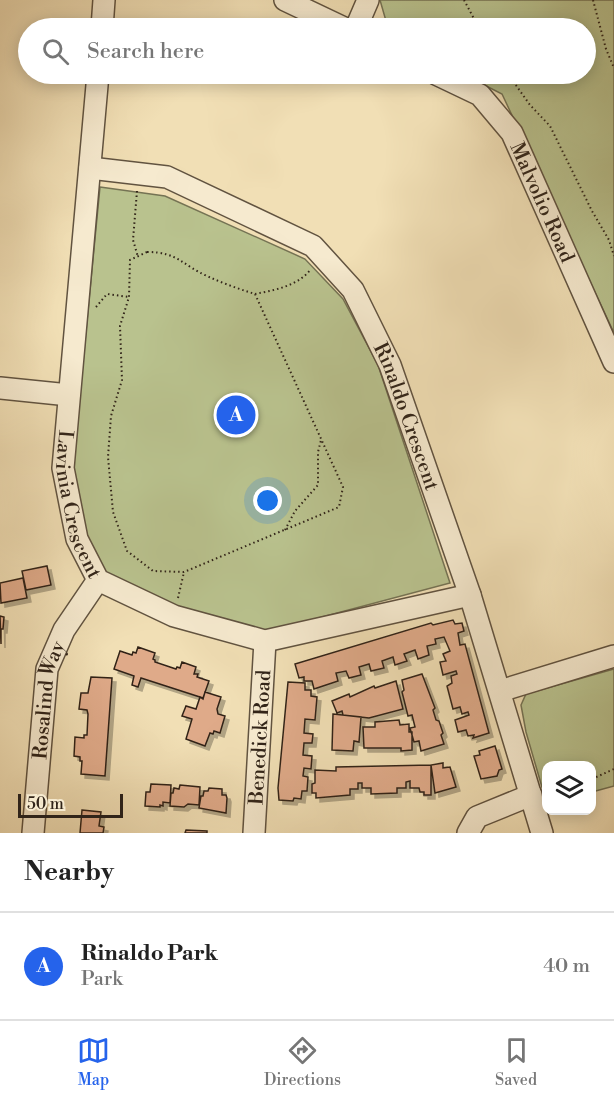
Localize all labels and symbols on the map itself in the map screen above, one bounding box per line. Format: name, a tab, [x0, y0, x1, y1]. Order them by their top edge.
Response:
street label: Malvolio Road	[504, 139, 579, 267]
street label: Rinaldo Crescent	[367, 339, 444, 494]
pin: A	[216, 392, 256, 438]
street label: Lavinia Crescent	[49, 429, 106, 583]
your location	[253, 486, 282, 515]
street label: Rosalind Way	[28, 637, 72, 761]
street label: Benedick Road	[245, 668, 277, 806]
scale bar	[18, 791, 123, 818]

